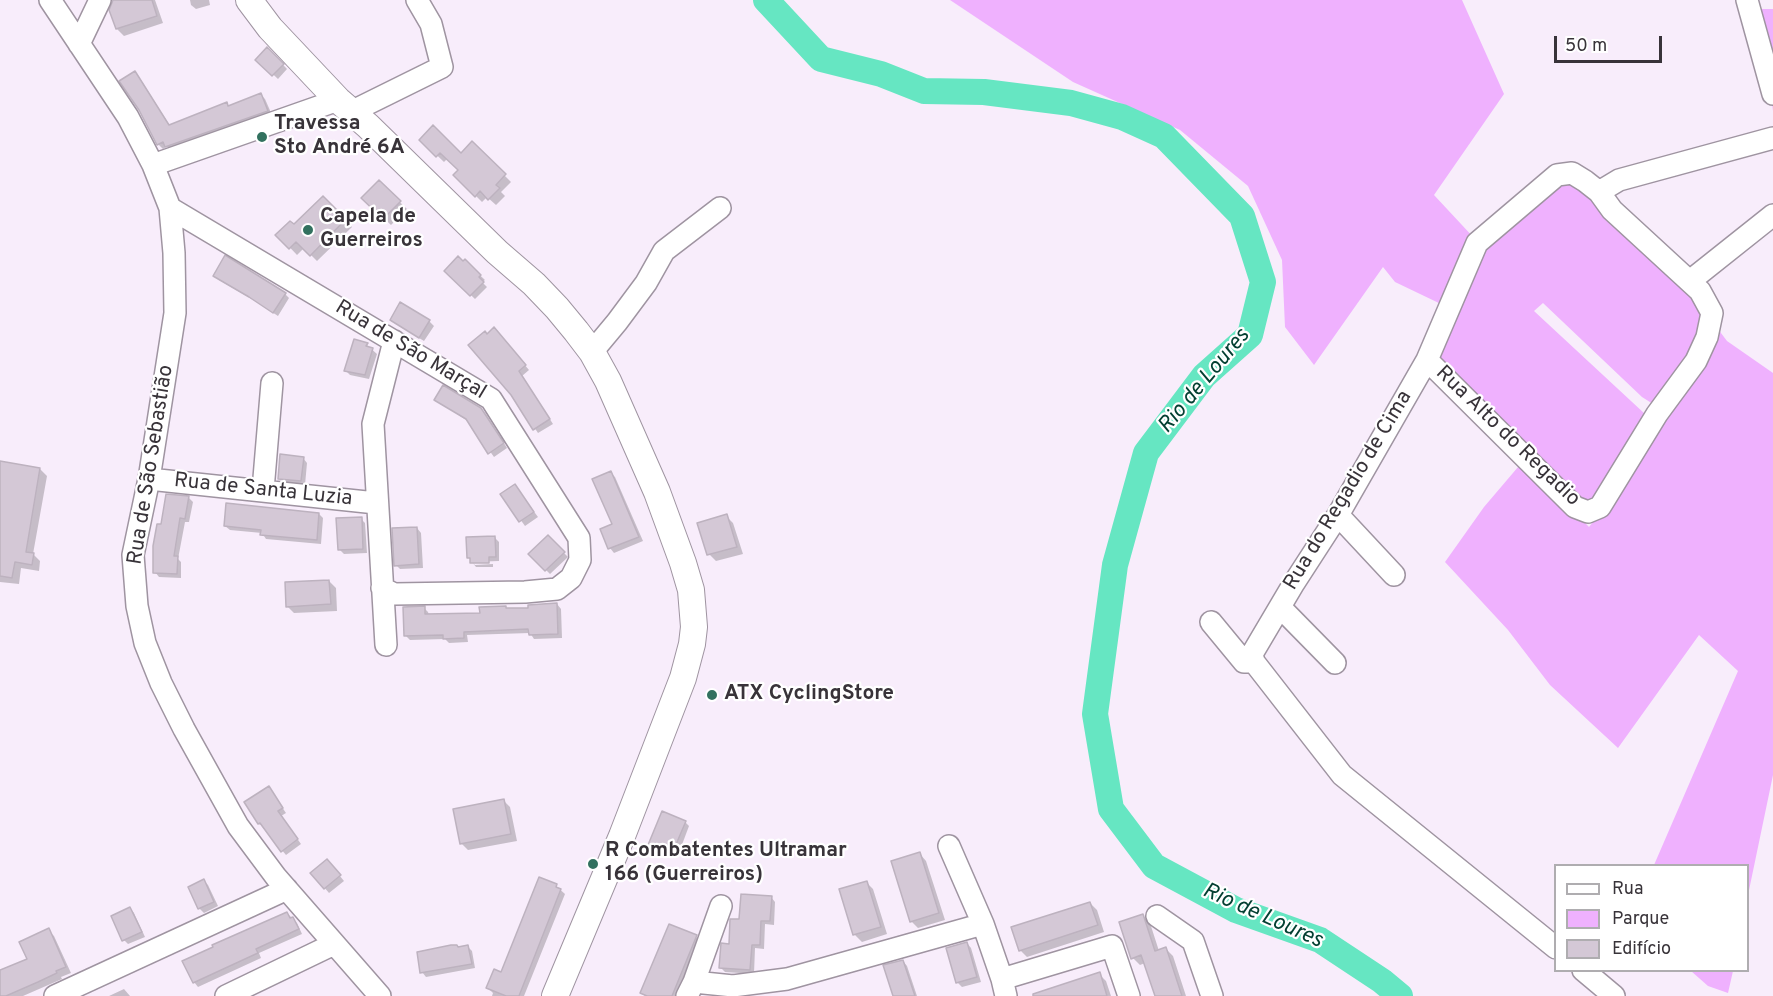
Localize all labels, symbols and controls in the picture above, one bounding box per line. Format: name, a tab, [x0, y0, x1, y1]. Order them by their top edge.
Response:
scale bar	[1557, 24, 1665, 62]
text: 50 m	[1565, 35, 1607, 58]
place label: Travessa Sto André 6A	[274, 112, 405, 162]
marker: Travessa Sto André 6A	[255, 130, 269, 144]
place label: Capela de Guerreiros	[320, 205, 423, 255]
marker: Capela de Guerreiros	[301, 223, 315, 237]
street label: Rua de São Marçal	[330, 296, 490, 406]
water label: Rio de Loures	[1154, 324, 1256, 440]
street label: Rua Alto do Regadio	[1429, 361, 1585, 513]
street label: Rua de São Sebastião	[124, 363, 180, 567]
street label: Rua do Regadio de Cima	[1279, 387, 1419, 595]
street label: Rua de Santa Luzia	[173, 469, 353, 513]
place label: ATX CyclingStore	[724, 682, 894, 708]
marker: ATX CyclingStore	[705, 688, 719, 702]
place label: R Combatentes Ultramar 166 (Guerreiros)	[605, 839, 847, 889]
marker: R Combatentes Ultramar 166 (Guerreiros)	[586, 857, 600, 871]
legend	[1554, 864, 1749, 972]
text: Rua	[1612, 878, 1643, 901]
water label: Rio de Loures	[1198, 879, 1326, 955]
text: Parque	[1612, 908, 1669, 931]
text: Edifício	[1612, 938, 1671, 961]

